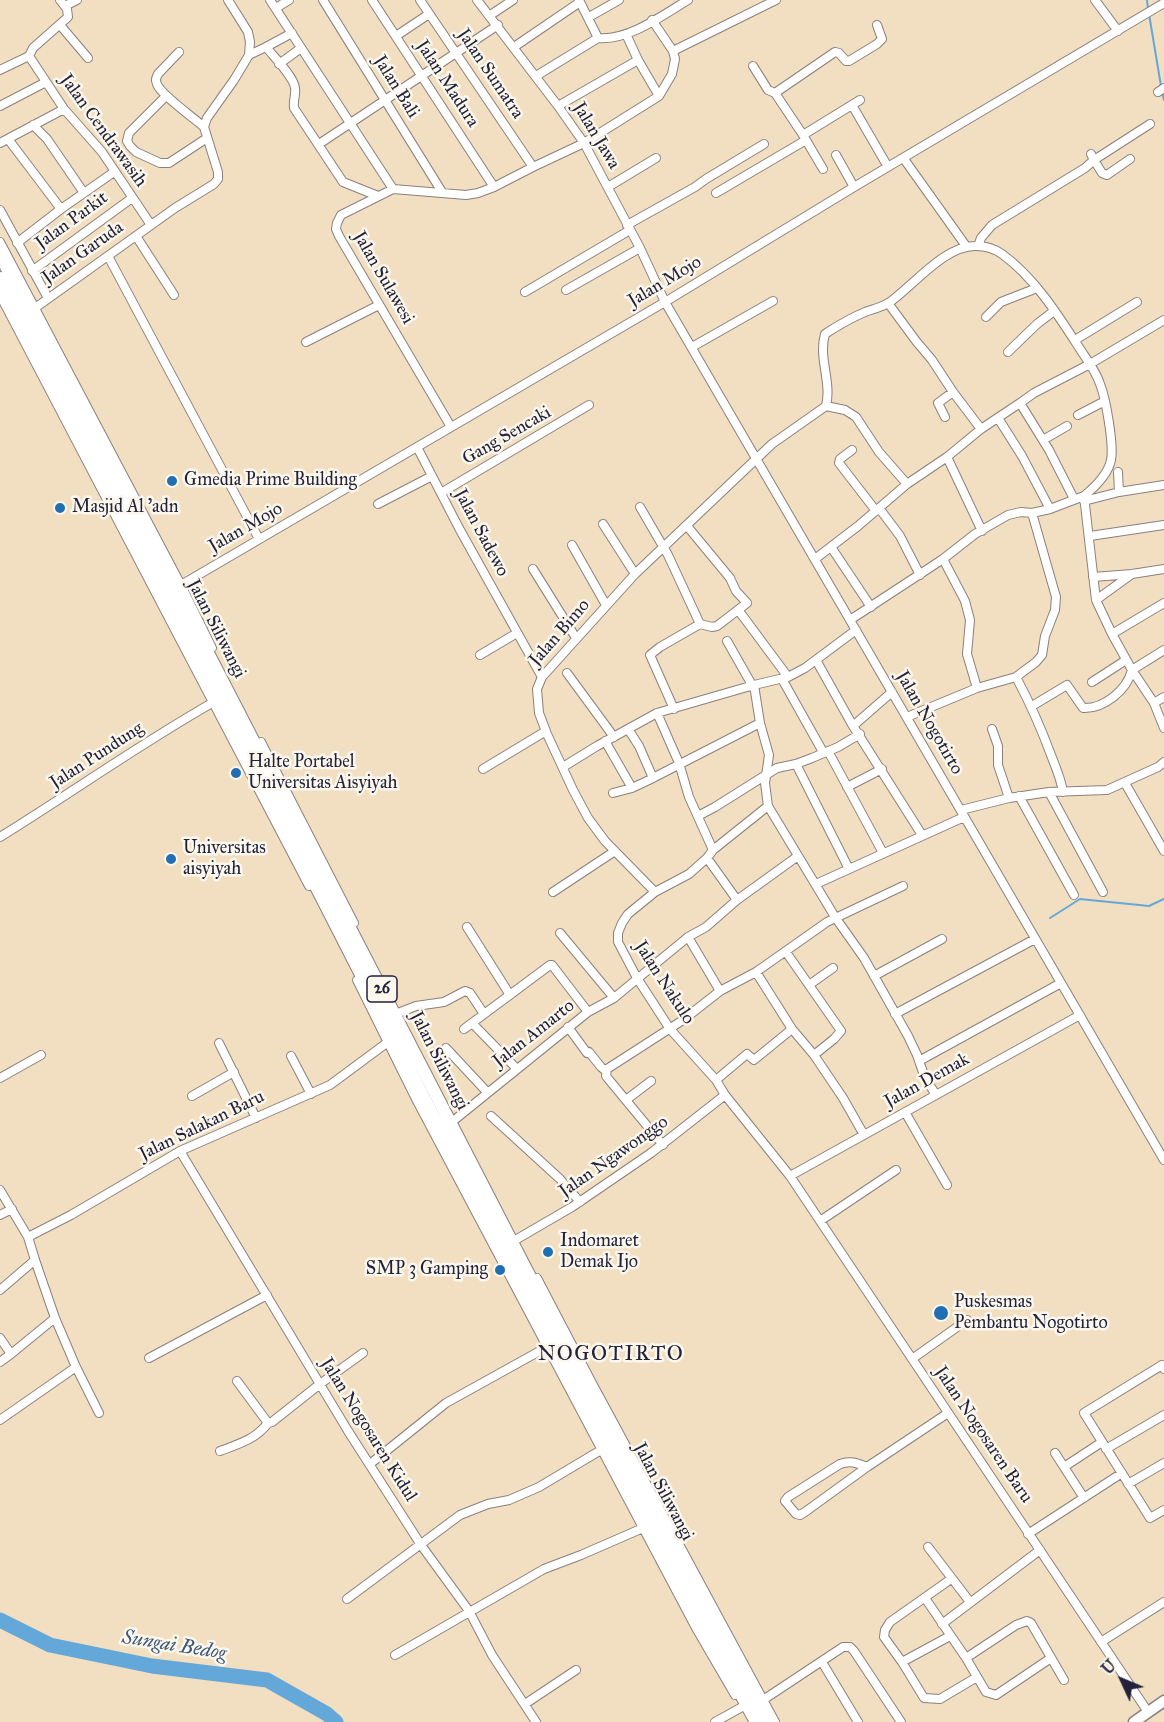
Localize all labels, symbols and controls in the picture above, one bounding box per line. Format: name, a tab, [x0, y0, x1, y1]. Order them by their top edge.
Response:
street label: Jalan Sumatra	[452, 25, 528, 123]
street label: Jalan Madura	[411, 36, 483, 132]
street label: Jalan Bali	[368, 52, 424, 122]
street label: Jalan Cendrawasih	[55, 70, 151, 192]
street label: Jalan Jawa	[568, 99, 624, 173]
street label: Jalan Parkit	[32, 187, 112, 255]
street label: Jalan Garuda	[38, 217, 128, 289]
street label: Jalan Sulawesi	[348, 228, 418, 328]
street label: Jalan Mojo	[624, 252, 706, 312]
street label: Gang Sencaki	[459, 402, 555, 470]
place label: Gmedia Prime Building	[184, 470, 357, 492]
marker: Gmedia Prime Building	[165, 474, 179, 488]
street label: Jalan Sadewo	[449, 486, 513, 580]
place label: Masjid Al 'adn	[72, 497, 178, 519]
street label: Jalan Mojo	[205, 498, 287, 558]
marker: Masjid Al 'adn	[53, 501, 67, 515]
street label: Jalan Siliwangi	[182, 576, 250, 682]
street label: Jalan Bimo	[525, 595, 595, 671]
street label: Jalan Nogotirto	[891, 667, 967, 779]
street label: Jalan Pundung	[46, 718, 148, 794]
place label: Halte Portabel Universitas Aisyiyah	[248, 752, 397, 795]
marker: Halte Portabel Universitas Aisyiyah	[229, 766, 243, 780]
place label: Universitas aisyiyah	[183, 838, 266, 880]
marker: Universitas aisyiyah	[164, 852, 178, 866]
street label: Jalan Nakulo	[629, 937, 699, 1029]
road number: 26	[367, 976, 397, 1002]
street label: Jalan Amarto	[489, 995, 579, 1073]
street label: Jalan Siliwangi	[405, 1008, 473, 1114]
street label: Jalan Demak	[881, 1049, 973, 1113]
street label: Jalan Salakan Baru	[136, 1086, 268, 1166]
street label: Jalan Ngawonggo	[555, 1111, 673, 1203]
place label: Indomaret Demak Ijo	[560, 1231, 639, 1274]
marker: Indomaret Demak Ijo	[541, 1245, 555, 1259]
place label: SMP 3 Gamping	[366, 1259, 488, 1281]
marker: SMP 3 Gamping	[493, 1263, 507, 1277]
place label: Puskesmas Pembantu Nogotirto	[954, 1292, 1108, 1334]
marker: Puskesmas Pembantu Nogotirto	[932, 1304, 950, 1322]
district label: NOGOTIRTO	[538, 1342, 684, 1368]
street label: Jalan Nogosaren Kidul	[315, 1354, 421, 1506]
street label: Jalan Nogosaren Baru	[929, 1363, 1037, 1507]
street label: Jalan Siliwangi	[628, 1439, 698, 1545]
water label: Sungai Bedog	[120, 1626, 228, 1666]
north arrow	[1092, 1650, 1152, 1710]
text: U	[1097, 1656, 1120, 1678]

